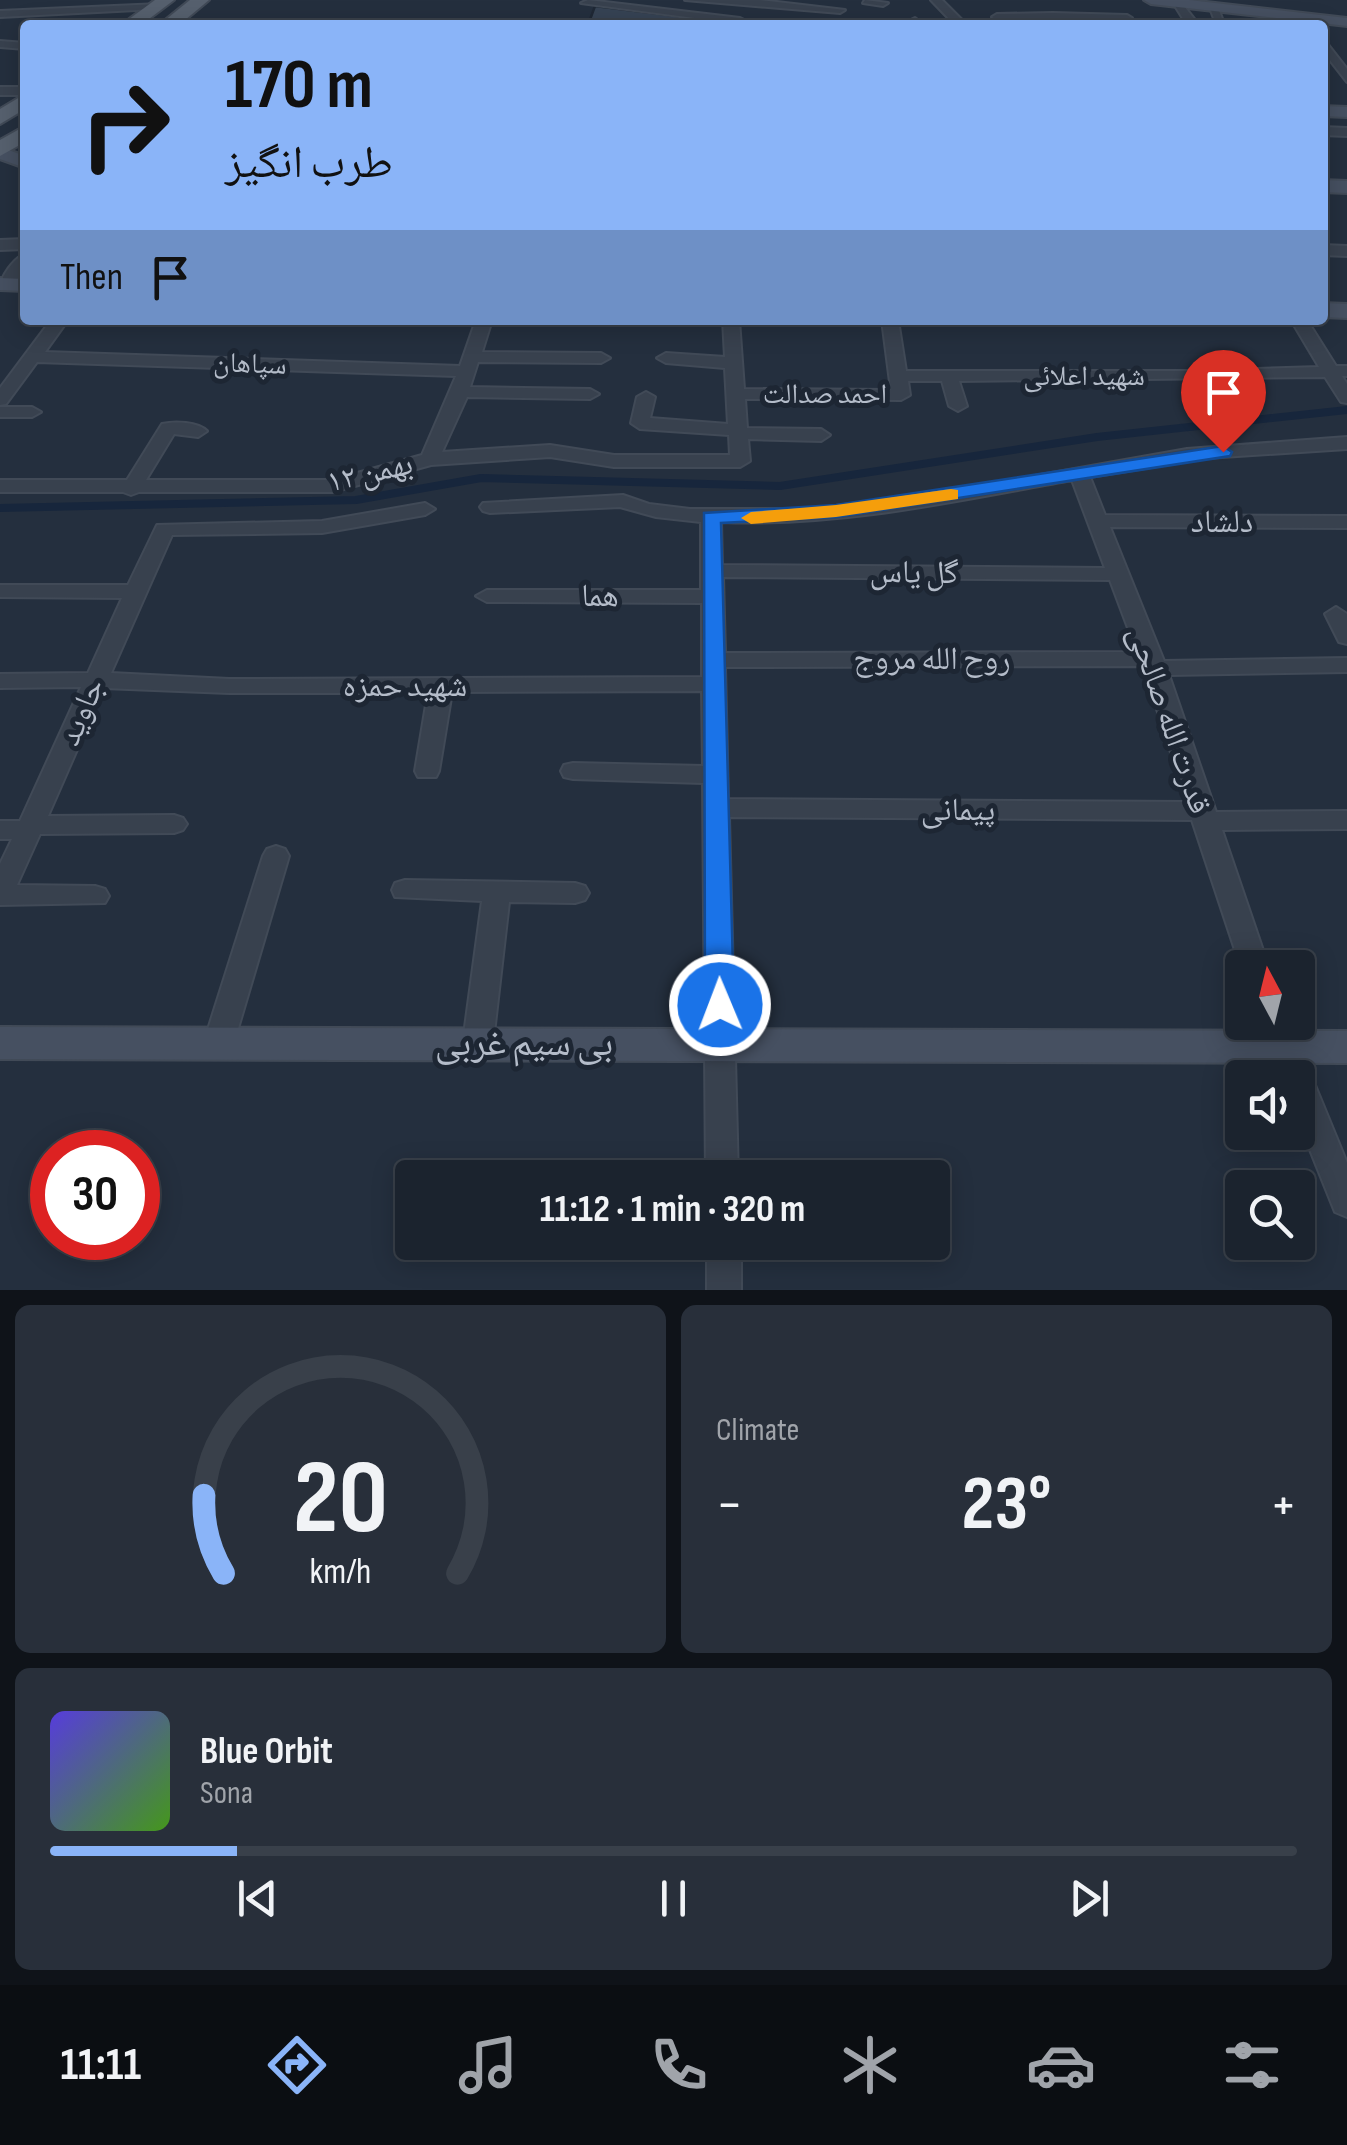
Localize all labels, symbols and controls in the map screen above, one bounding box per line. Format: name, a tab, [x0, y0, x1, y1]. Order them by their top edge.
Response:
text: 170 m	[225, 44, 373, 128]
icon: right	[60, 60, 190, 190]
text: طرب انگیز	[225, 136, 393, 191]
icon: arrive	[143, 250, 198, 305]
text: Then	[60, 255, 123, 300]
street label: سپاهان	[213, 346, 287, 382]
pin	[1181, 350, 1266, 453]
street label: شهید اعلائی	[1023, 360, 1145, 393]
icon: arrive	[1196, 365, 1251, 420]
street label: احمد صدالت	[763, 378, 887, 411]
street label: ۱۲ بهمن	[323, 444, 417, 502]
street label: دلشاد	[1191, 503, 1253, 542]
street label: گل یاس	[869, 553, 959, 593]
street label: هما	[581, 577, 619, 616]
street label: قدرت الله صالحی	[1119, 621, 1219, 819]
street label: روح الله مروج	[853, 640, 1011, 679]
street label: شهید حمزه	[343, 667, 467, 706]
street label: جاوید	[50, 672, 114, 752]
street label: پیمانی	[921, 791, 995, 830]
north arrow	[1225, 950, 1315, 1040]
map controls	[1225, 950, 1315, 1260]
position arrow	[668, 953, 772, 1057]
street label: بی سیم غربی	[435, 1021, 613, 1067]
button: sound	[1225, 1060, 1315, 1150]
speed limit sign: 30	[30, 1130, 160, 1260]
button: search	[1225, 1170, 1315, 1260]
text: 11:12 · 1 min · 320 m	[540, 1187, 805, 1232]
text: Climate	[716, 1411, 799, 1450]
text: 20	[293, 1437, 388, 1562]
text: 23°	[961, 1460, 1052, 1551]
text: −	[716, 1472, 743, 1539]
text: +	[1270, 1472, 1297, 1539]
text: km/h	[310, 1551, 371, 1594]
text: Blue Orbit	[200, 1729, 333, 1774]
text: Sona	[200, 1774, 253, 1813]
icon: previous	[230, 1871, 285, 1926]
icon: pause	[646, 1871, 701, 1926]
icon: next	[1062, 1871, 1117, 1926]
icon: directions	[262, 2030, 332, 2100]
icon: music	[453, 2030, 523, 2100]
icon: phone	[644, 2030, 714, 2100]
icon: climate	[835, 2030, 905, 2100]
icon: car	[1026, 2030, 1096, 2100]
icon: filters	[1217, 2030, 1287, 2100]
text: 11:11	[60, 2038, 141, 2093]

